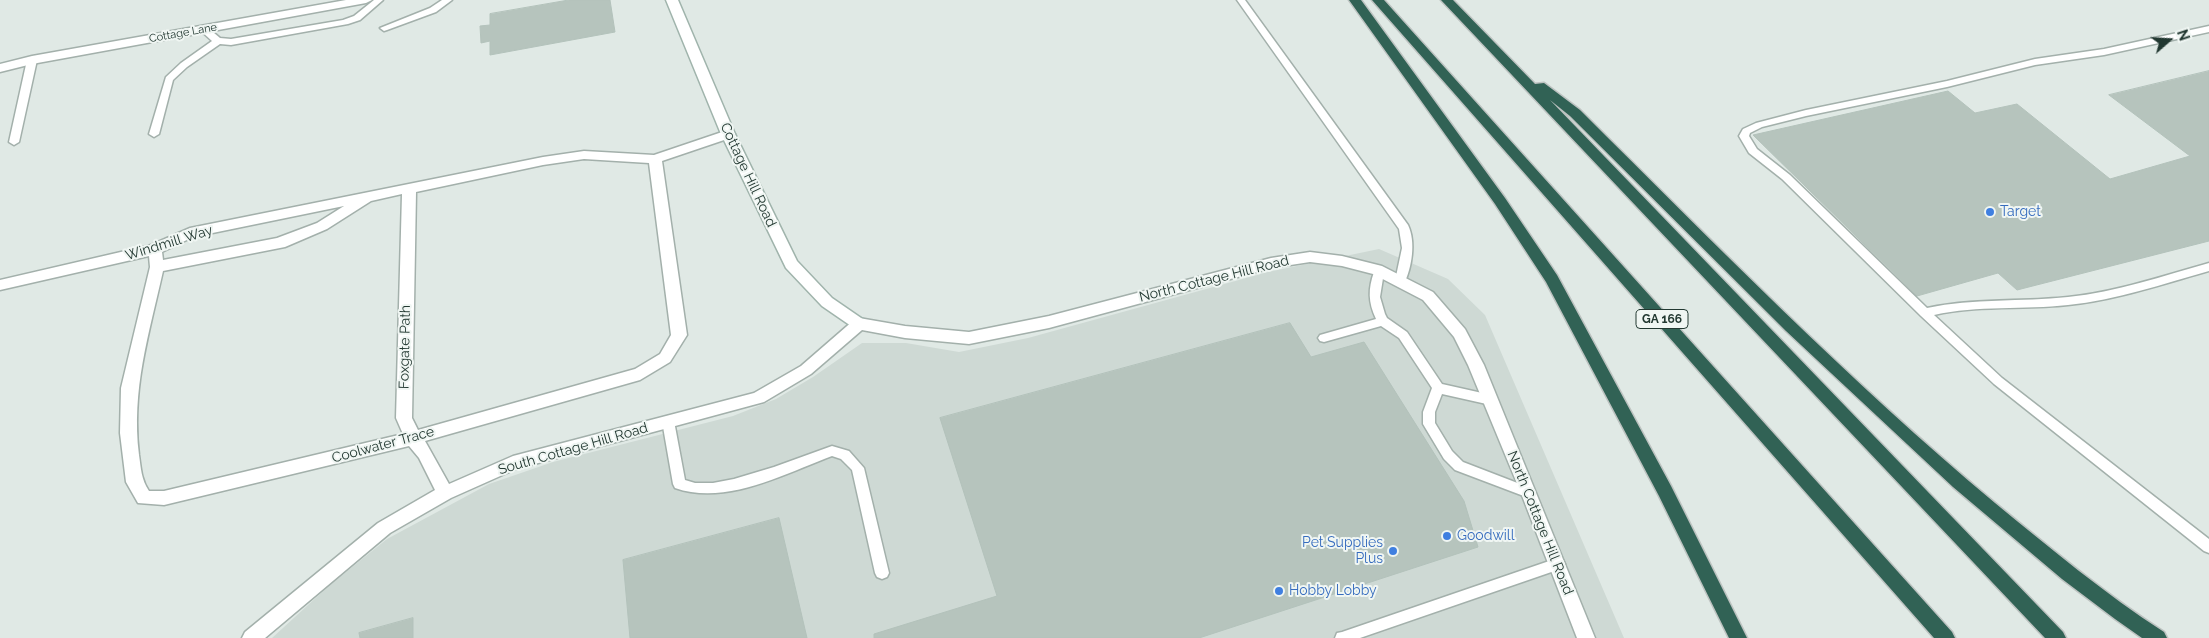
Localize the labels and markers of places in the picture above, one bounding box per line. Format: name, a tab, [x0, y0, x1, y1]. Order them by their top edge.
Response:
place label: Target	[2000, 204, 2041, 220]
marker: Target	[1984, 206, 1996, 218]
place label: Goodwill	[1457, 528, 1514, 544]
marker: Goodwill	[1441, 530, 1453, 542]
place label: Pet Supplies Plus	[1302, 535, 1383, 568]
marker: Pet Supplies Plus	[1387, 545, 1399, 557]
place label: Hobby Lobby	[1289, 583, 1377, 599]
marker: Hobby Lobby	[1273, 585, 1285, 597]

